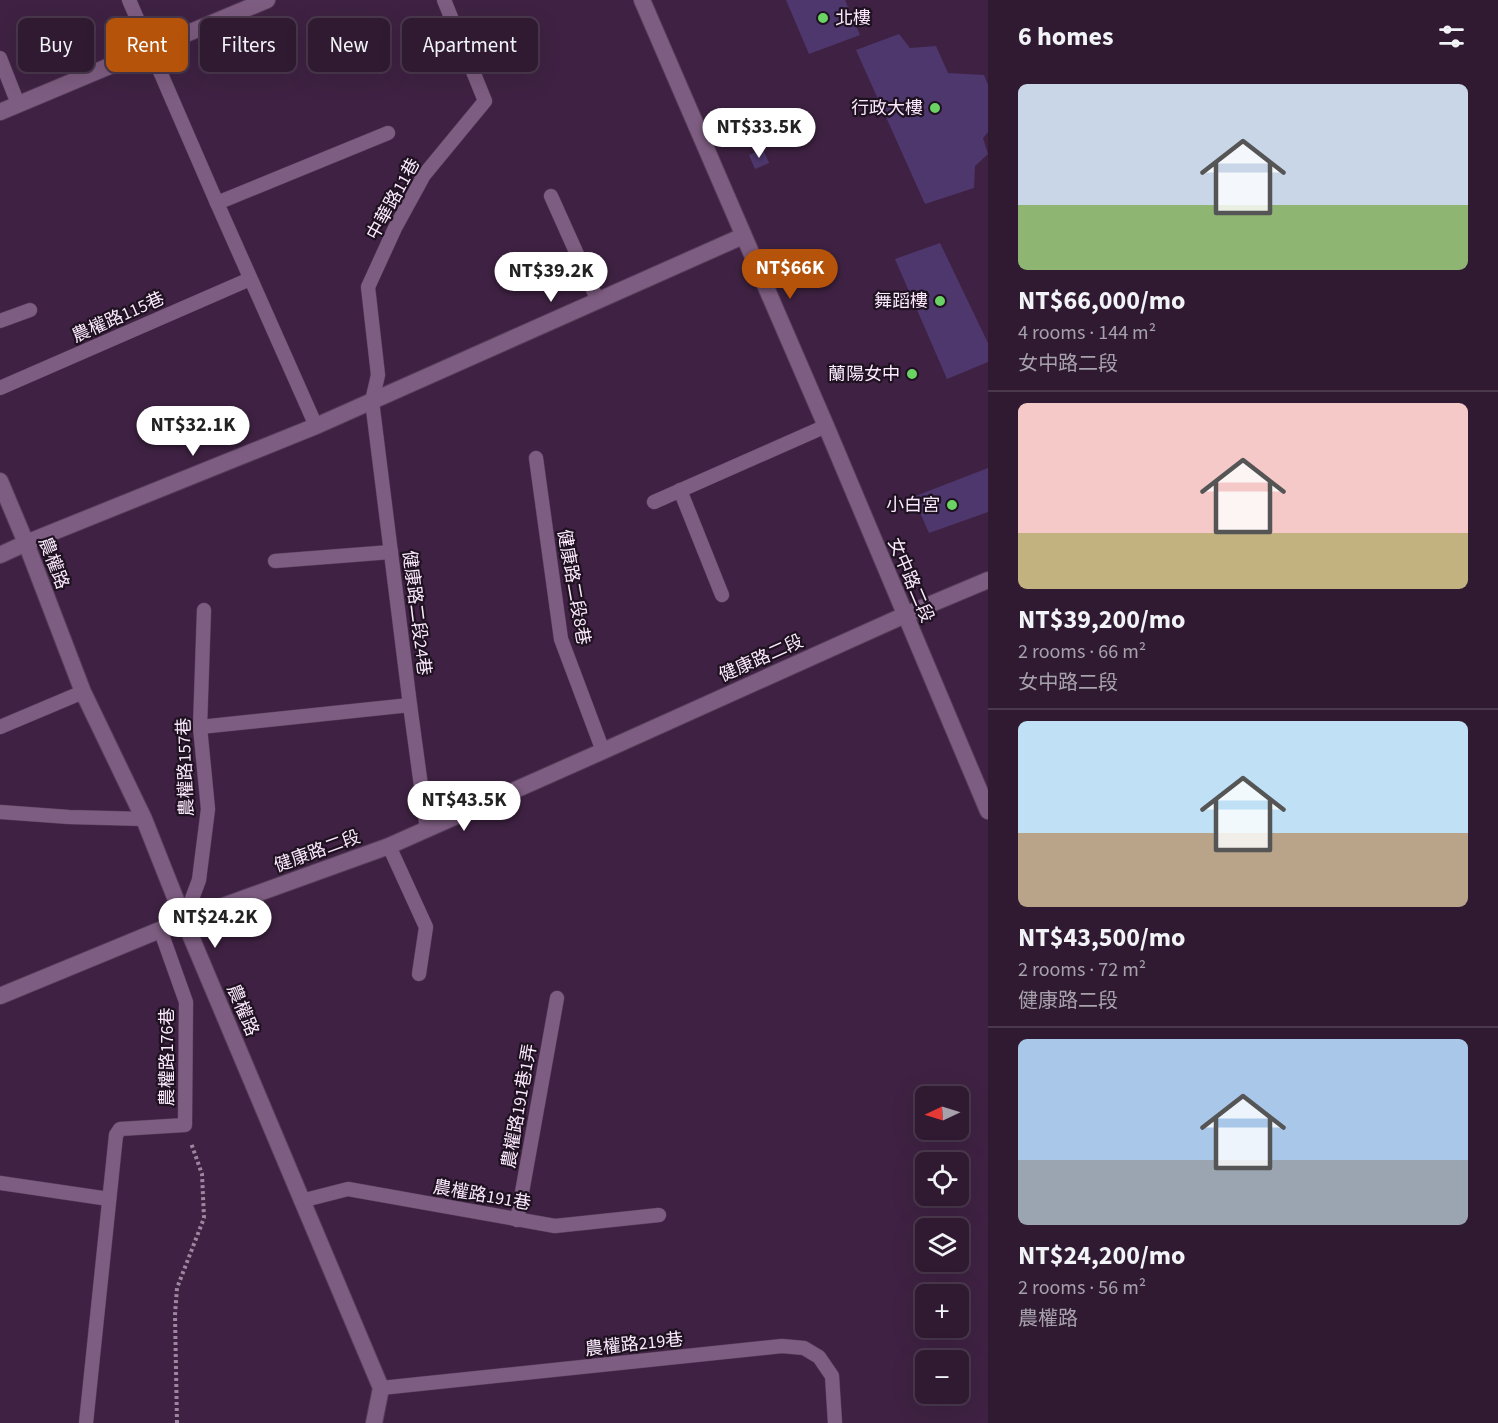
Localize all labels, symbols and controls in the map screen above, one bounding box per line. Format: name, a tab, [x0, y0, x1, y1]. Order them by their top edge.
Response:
place label: 北樓	[835, 6, 871, 31]
marker: 北樓	[816, 11, 830, 25]
chip: Buy	[18, 18, 94, 72]
chip: Rent	[106, 18, 188, 72]
chip: Filters	[200, 18, 296, 72]
chip: New	[308, 18, 390, 72]
chip: Apartment	[402, 18, 538, 72]
text: 6 homes	[1018, 18, 1113, 55]
icon: filters	[1435, 20, 1468, 53]
place label: 行政大樓	[851, 96, 923, 121]
marker: 行政大樓	[928, 101, 942, 115]
pin: NT$33.5K	[697, 108, 821, 159]
text: NT$33.5K	[717, 113, 801, 141]
icon: home	[1189, 123, 1297, 231]
street label: 中華路11巷	[361, 154, 426, 245]
pin: NT$66K	[741, 249, 839, 300]
pin: NT$39.2K	[489, 252, 613, 303]
text: NT$66K	[756, 254, 824, 282]
text: NT$39.2K	[509, 257, 593, 285]
text: NT$66,000/mo	[1018, 282, 1185, 319]
street label: 農權路115巷	[68, 286, 168, 349]
place label: 舞蹈樓	[874, 289, 928, 314]
marker: 舞蹈樓	[933, 294, 947, 308]
text: 4 rooms · 144 m²	[1018, 319, 1156, 347]
text: 女中路二段	[1018, 350, 1118, 378]
place label: 蘭陽女中	[828, 362, 900, 387]
marker: 蘭陽女中	[905, 367, 919, 381]
pin: NT$32.1K	[131, 406, 255, 457]
text: NT$32.1K	[151, 411, 235, 439]
icon: home	[1189, 442, 1297, 550]
place label: 小白宮	[886, 493, 940, 518]
marker: 小白宮	[945, 498, 959, 512]
street label: 健康路二段8巷	[551, 527, 596, 647]
street label: 農權路	[32, 533, 75, 593]
street label: 女中路二段	[881, 534, 940, 627]
street label: 健康路二段24巷	[396, 549, 437, 677]
text: NT$39,200/mo	[1018, 601, 1185, 638]
street label: 健康路二段	[715, 629, 807, 688]
text: 2 rooms · 66 m²	[1018, 638, 1146, 666]
text: 女中路二段	[1018, 669, 1118, 697]
street label: 農權路157巷	[171, 717, 200, 817]
icon: home	[1189, 760, 1297, 868]
pin: NT$43.5K	[402, 781, 526, 832]
text: NT$43.5K	[422, 786, 506, 814]
street label: 健康路二段	[271, 824, 364, 879]
pin: NT$24.2K	[153, 898, 277, 949]
text: NT$24.2K	[173, 903, 257, 931]
text: NT$43,500/mo	[1018, 919, 1185, 956]
text: 2 rooms · 72 m²	[1018, 956, 1146, 984]
street label: 農權路	[220, 980, 265, 1040]
text: 健康路二段	[1018, 987, 1118, 1015]
street label: 農權路176巷	[155, 1008, 180, 1106]
street label: 農權路191巷1弄	[496, 1042, 543, 1170]
icon: home	[1189, 1078, 1297, 1186]
north arrow	[915, 1086, 969, 1140]
map controls	[915, 1086, 969, 1404]
button: locate	[915, 1152, 969, 1206]
street label: 農權路191巷	[431, 1175, 533, 1216]
button: layers	[915, 1218, 969, 1272]
text: NT$24,200/mo	[1018, 1237, 1185, 1274]
text: 2 rooms · 56 m²	[1018, 1274, 1146, 1302]
button: +	[915, 1284, 969, 1338]
text: 農權路	[1018, 1305, 1078, 1333]
street label: 農權路219巷	[584, 1327, 685, 1362]
button: −	[915, 1350, 969, 1404]

